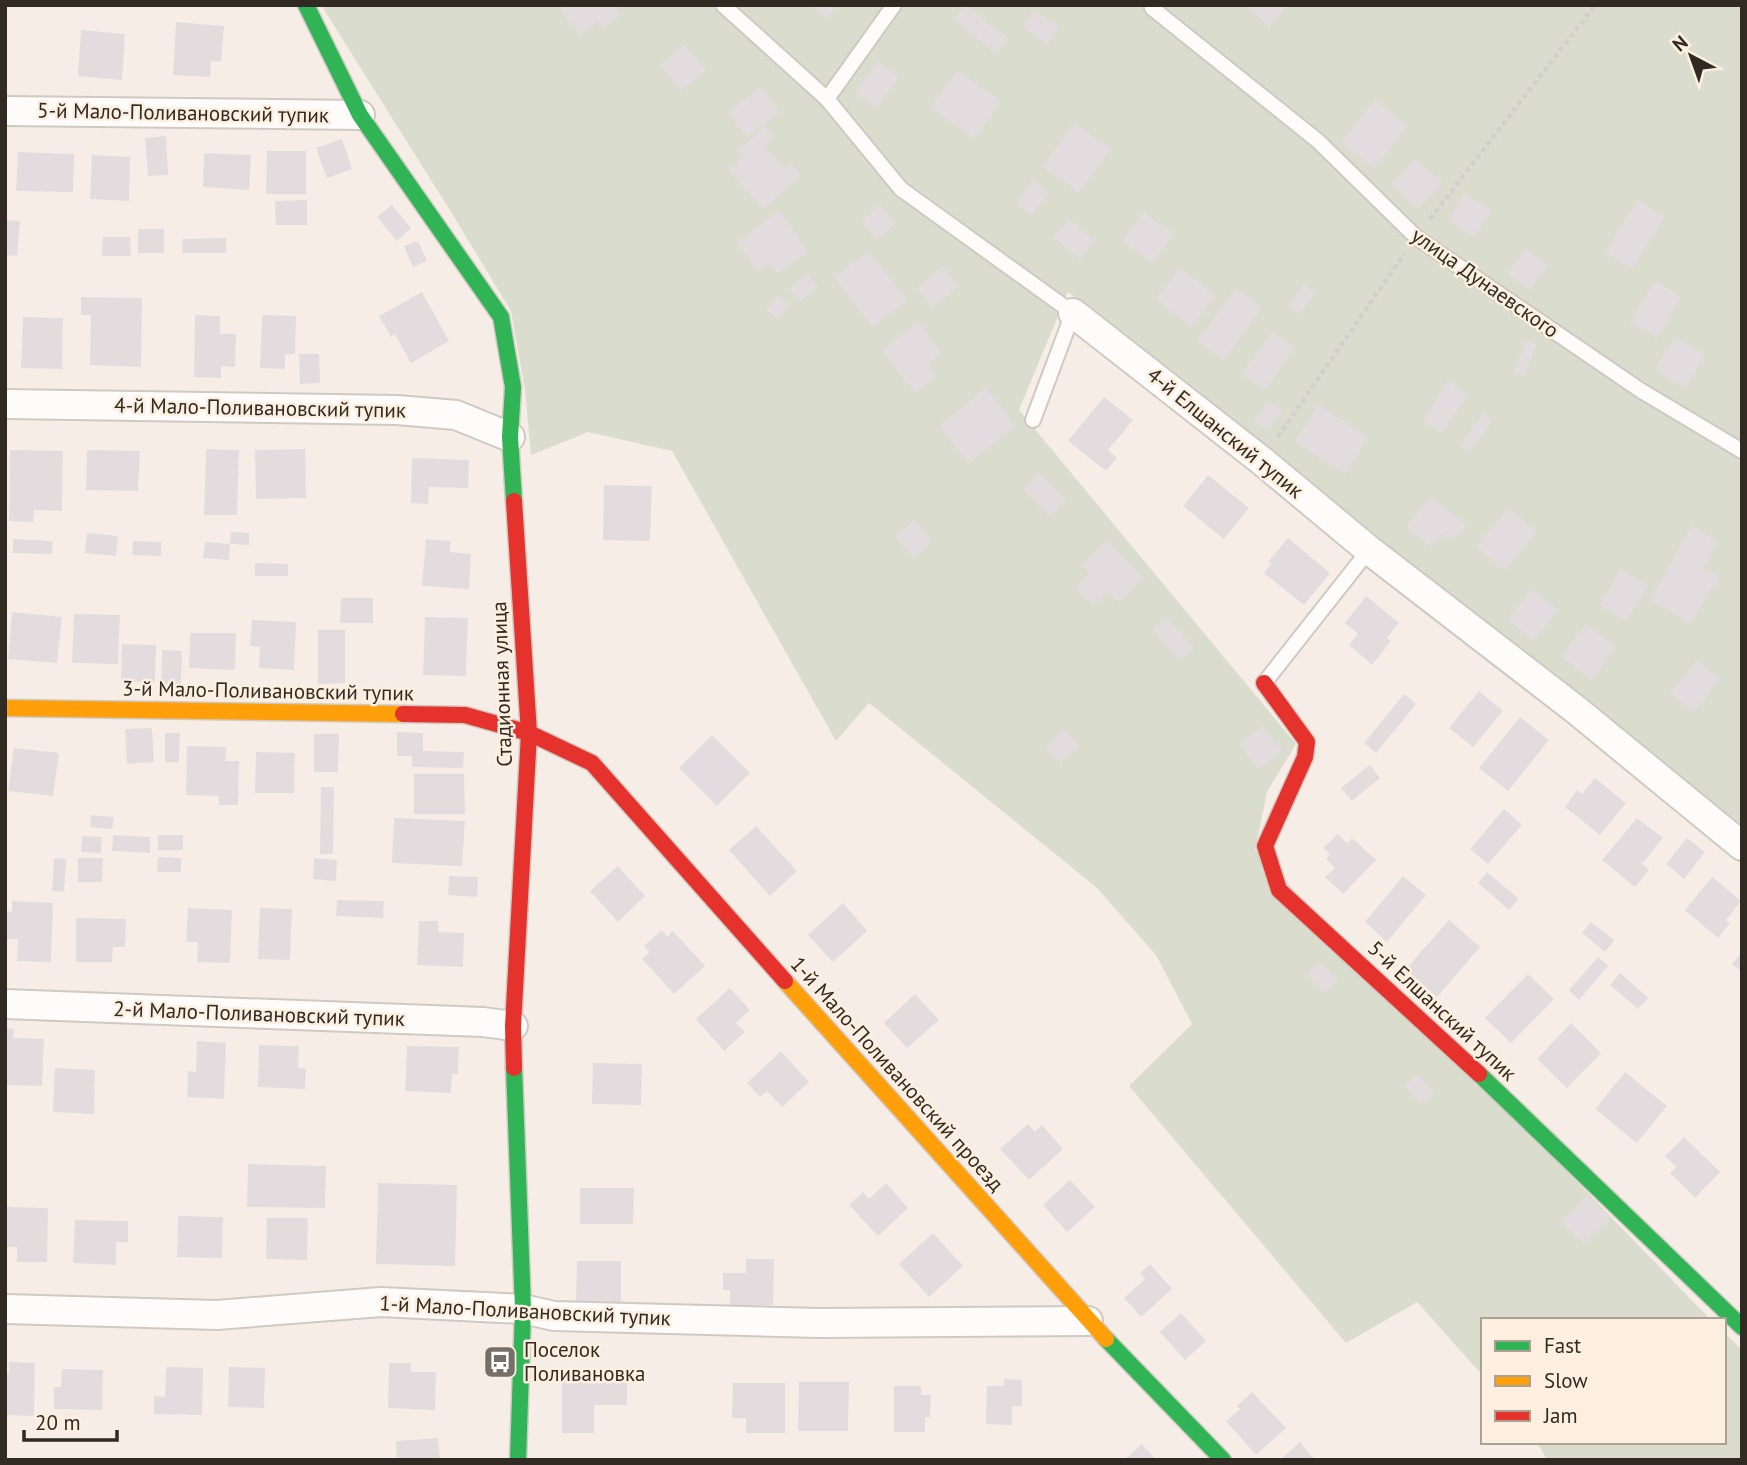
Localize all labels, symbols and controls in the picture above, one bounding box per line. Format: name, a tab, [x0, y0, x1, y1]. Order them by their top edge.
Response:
north arrow	[1656, 21, 1726, 91]
text: N	[1667, 30, 1692, 56]
street label: 5-й Мало-Поливановский тупик	[37, 96, 329, 129]
street label: улица Дунаевского	[1406, 222, 1564, 344]
street label: 4-й Елшанский тупик	[1142, 361, 1309, 504]
street label: 4-й Мало-Поливановский тупик	[114, 391, 406, 424]
street label: Стадионная улица	[485, 601, 518, 767]
street label: 3-й Мало-Поливановский тупик	[122, 674, 414, 707]
street label: 5-й Елшанский тупик	[1362, 935, 1522, 1087]
street label: 1-й Мало-Поливановский проезд	[785, 951, 1010, 1197]
street label: 2-й Мало-Поливановский тупик	[113, 995, 405, 1032]
street label: 1-й Мало-Поливановский тупик	[379, 1289, 671, 1332]
legend	[1481, 1318, 1726, 1444]
text: Fast	[1544, 1332, 1581, 1359]
place label: Поселок Поливановка	[524, 1336, 645, 1387]
bus stop icon: Поселок Поливановка	[481, 1343, 519, 1381]
text: Slow	[1544, 1367, 1588, 1394]
scale bar	[24, 1398, 117, 1442]
text: Jam	[1543, 1402, 1578, 1429]
text: 20 m	[35, 1409, 81, 1436]

